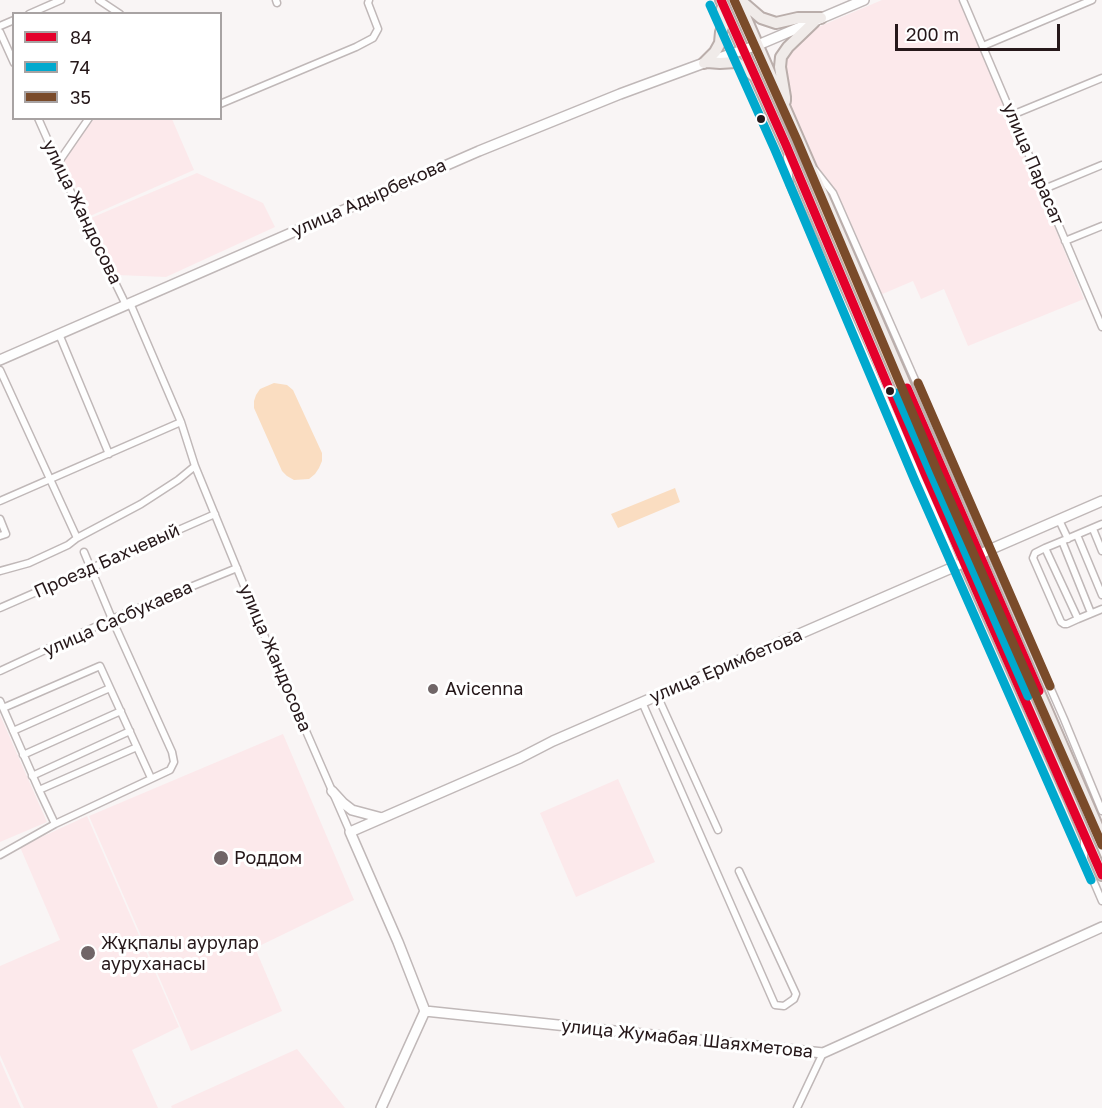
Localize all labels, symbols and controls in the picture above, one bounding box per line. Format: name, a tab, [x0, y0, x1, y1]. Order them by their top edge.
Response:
legend	[12, 12, 222, 120]
scale bar	[898, 12, 1063, 50]
text: 200 m	[906, 23, 959, 45]
text: 84	[70, 26, 92, 48]
text: 74	[70, 56, 91, 78]
text: 35	[70, 86, 91, 108]
street label: улица Парасат	[998, 100, 1068, 228]
unlabelled marker	[755, 113, 767, 125]
street label: улица Жандосова	[38, 136, 126, 288]
street label: улица Адырбекова	[288, 154, 450, 242]
unlabelled marker	[884, 385, 896, 397]
street label: Проезд Бахчевый	[31, 519, 183, 603]
street label: улица Сасбукаева	[40, 576, 196, 662]
street label: улица Жандосова	[234, 581, 316, 735]
street label: улица Еримбетова	[646, 624, 806, 708]
place label: Avicenna	[445, 678, 523, 700]
marker: Avicenna	[426, 682, 440, 696]
place label: Роддом	[234, 847, 302, 869]
marker: Роддом	[212, 849, 230, 867]
place label: Жұқпалы аурулар ауруханасы	[101, 932, 259, 974]
marker: Жұқпалы аурулар ауруханасы	[79, 944, 97, 962]
street label: улица Жумабая Шаяхметова	[560, 1015, 814, 1063]

